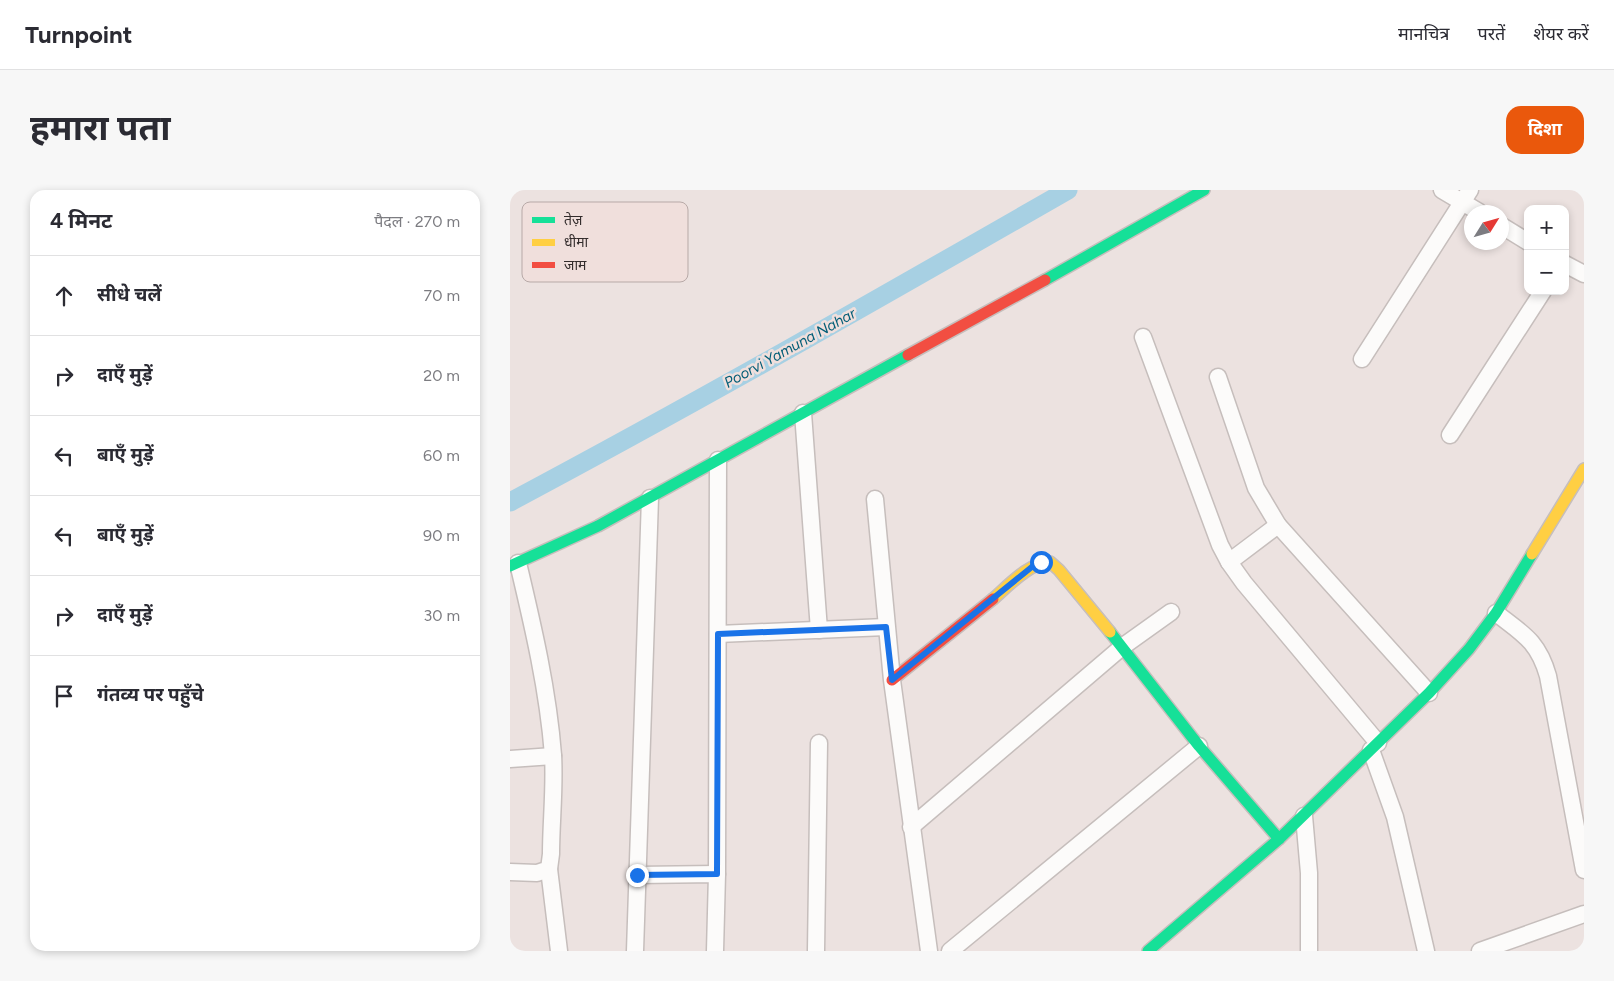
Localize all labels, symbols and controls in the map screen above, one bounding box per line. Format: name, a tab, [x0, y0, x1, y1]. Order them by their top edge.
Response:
text: Turnpoint	[25, 20, 132, 49]
text: मानचित्र	[1398, 23, 1449, 45]
text: परतें	[1477, 23, 1505, 45]
text: शेयर करें	[1533, 23, 1589, 45]
button: दिशा	[1506, 106, 1584, 154]
text: हमारा पता	[30, 107, 171, 149]
legend	[522, 202, 688, 282]
north arrow	[1464, 205, 1509, 250]
map controls	[1524, 205, 1569, 295]
button: +	[1524, 205, 1569, 250]
text: 4 मिनट	[50, 208, 112, 233]
text: तेज़	[564, 211, 583, 229]
text: पैदल · 270 m	[374, 212, 460, 231]
text: धीमा	[564, 234, 589, 251]
button: −	[1524, 250, 1569, 295]
text: जाम	[564, 257, 587, 274]
icon: ahead	[50, 282, 78, 310]
text: सीधे चलें	[97, 283, 161, 306]
text: 70 m	[424, 286, 460, 305]
water label: Poorvi Yamuna Nahar	[721, 304, 860, 392]
icon: right	[50, 362, 78, 390]
text: दाएँ मुड़ें	[97, 363, 153, 386]
text: 20 m	[423, 366, 460, 385]
icon: left	[50, 442, 78, 470]
text: बाएँ मुड़ें	[97, 443, 154, 466]
text: 60 m	[423, 446, 460, 465]
icon: left	[50, 522, 78, 550]
text: बाएँ मुड़ें	[97, 523, 154, 546]
text: 90 m	[423, 526, 460, 545]
route start	[1030, 551, 1053, 574]
icon: right	[50, 602, 78, 630]
text: दाएँ मुड़ें	[97, 603, 153, 626]
text: 30 m	[423, 606, 460, 625]
icon: arrive	[50, 682, 78, 710]
text: गंतव्य पर पहुँचे	[97, 683, 204, 706]
route end	[626, 864, 649, 887]

